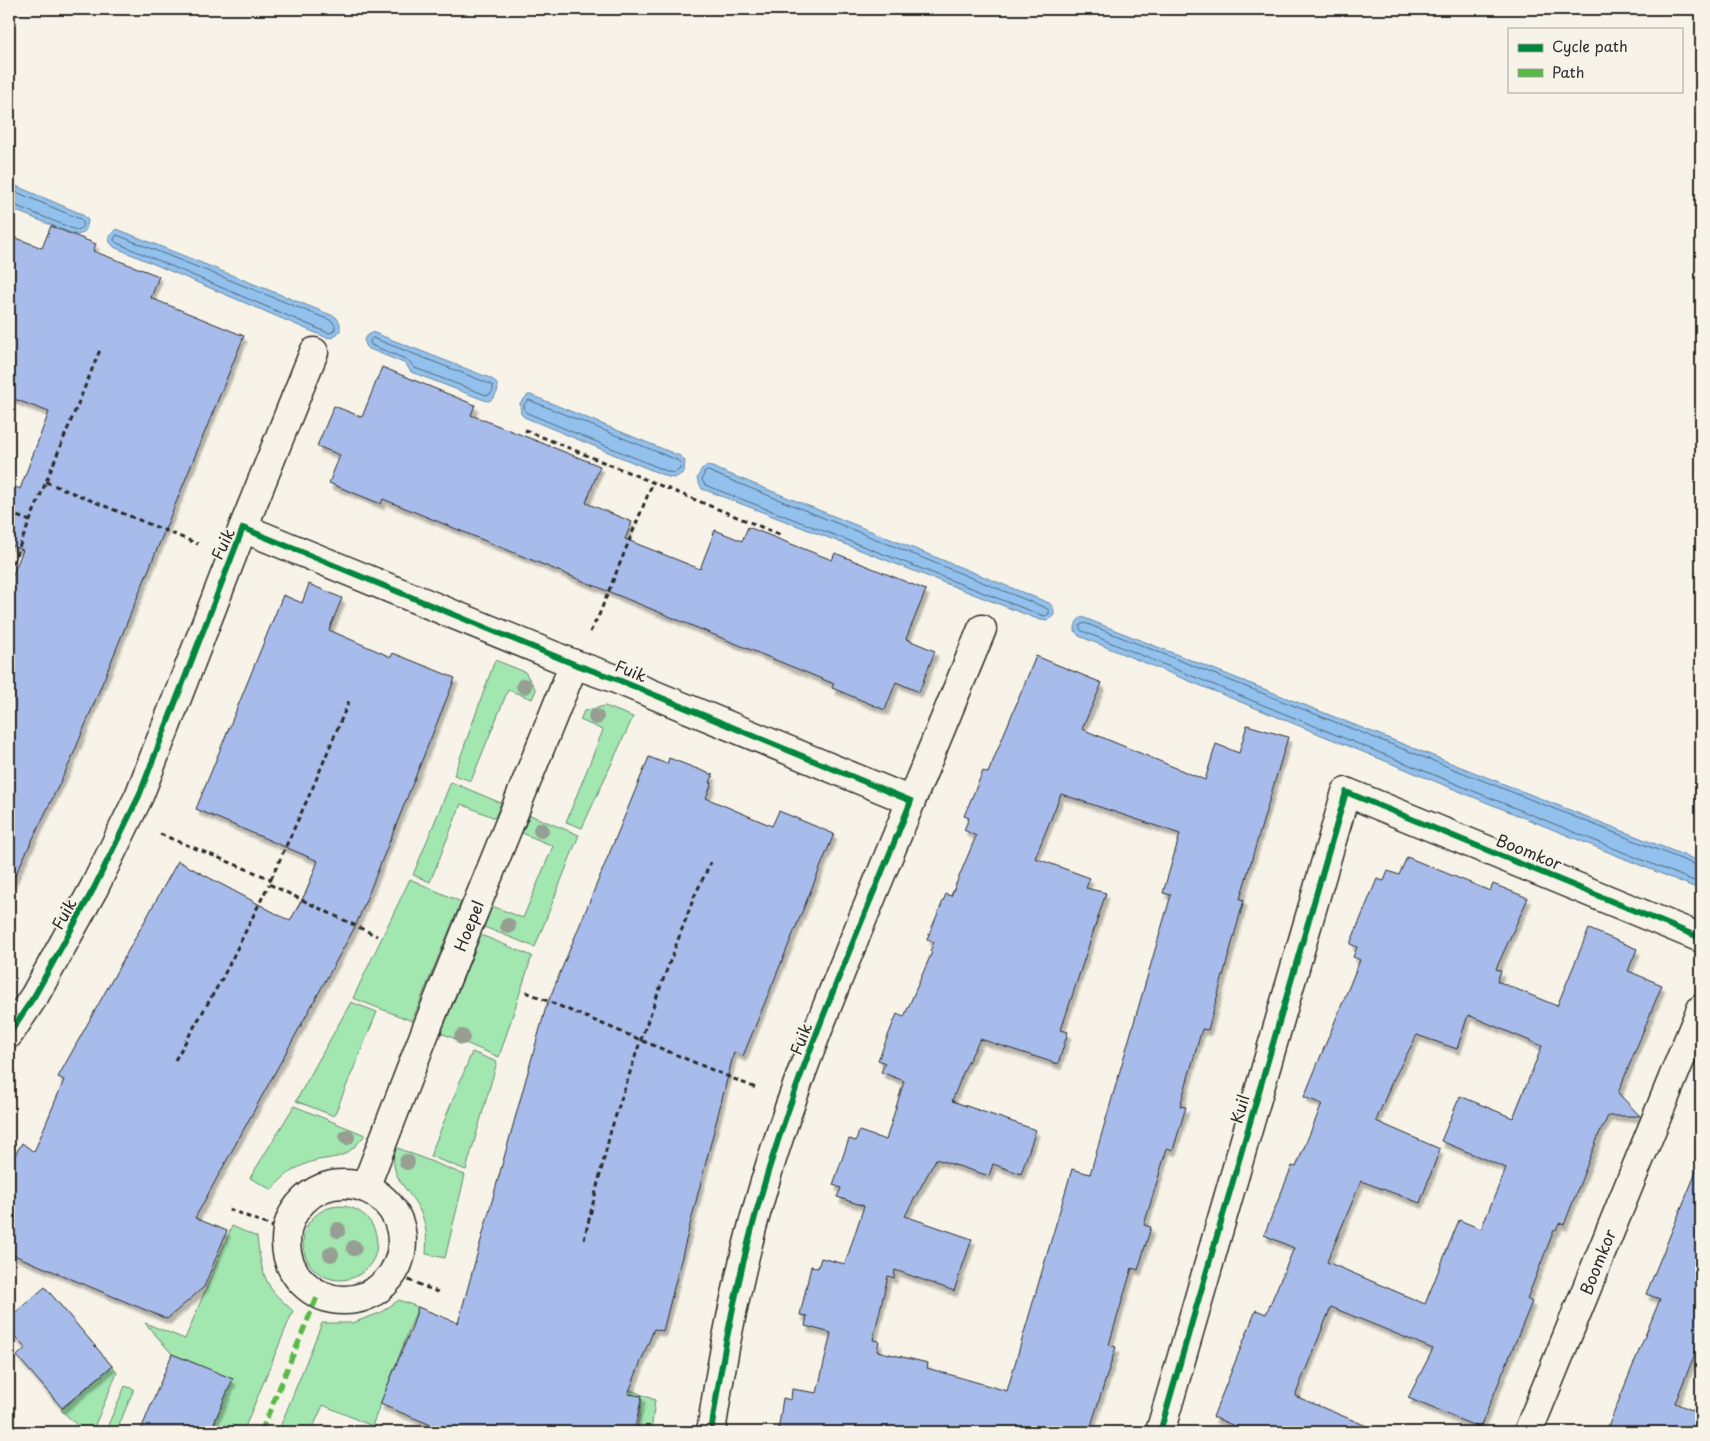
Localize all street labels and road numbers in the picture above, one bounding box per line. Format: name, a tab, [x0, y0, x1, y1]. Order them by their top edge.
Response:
street label: Fuik	[204, 524, 240, 563]
street label: Fuik	[612, 653, 651, 687]
street label: Boomkor	[1493, 827, 1566, 875]
street label: Fuik	[45, 893, 82, 934]
street label: Hoepel	[447, 897, 489, 955]
street label: Fuik	[783, 1019, 817, 1058]
street label: Kuil	[1224, 1091, 1255, 1126]
street label: Boomkor	[1573, 1225, 1621, 1298]

